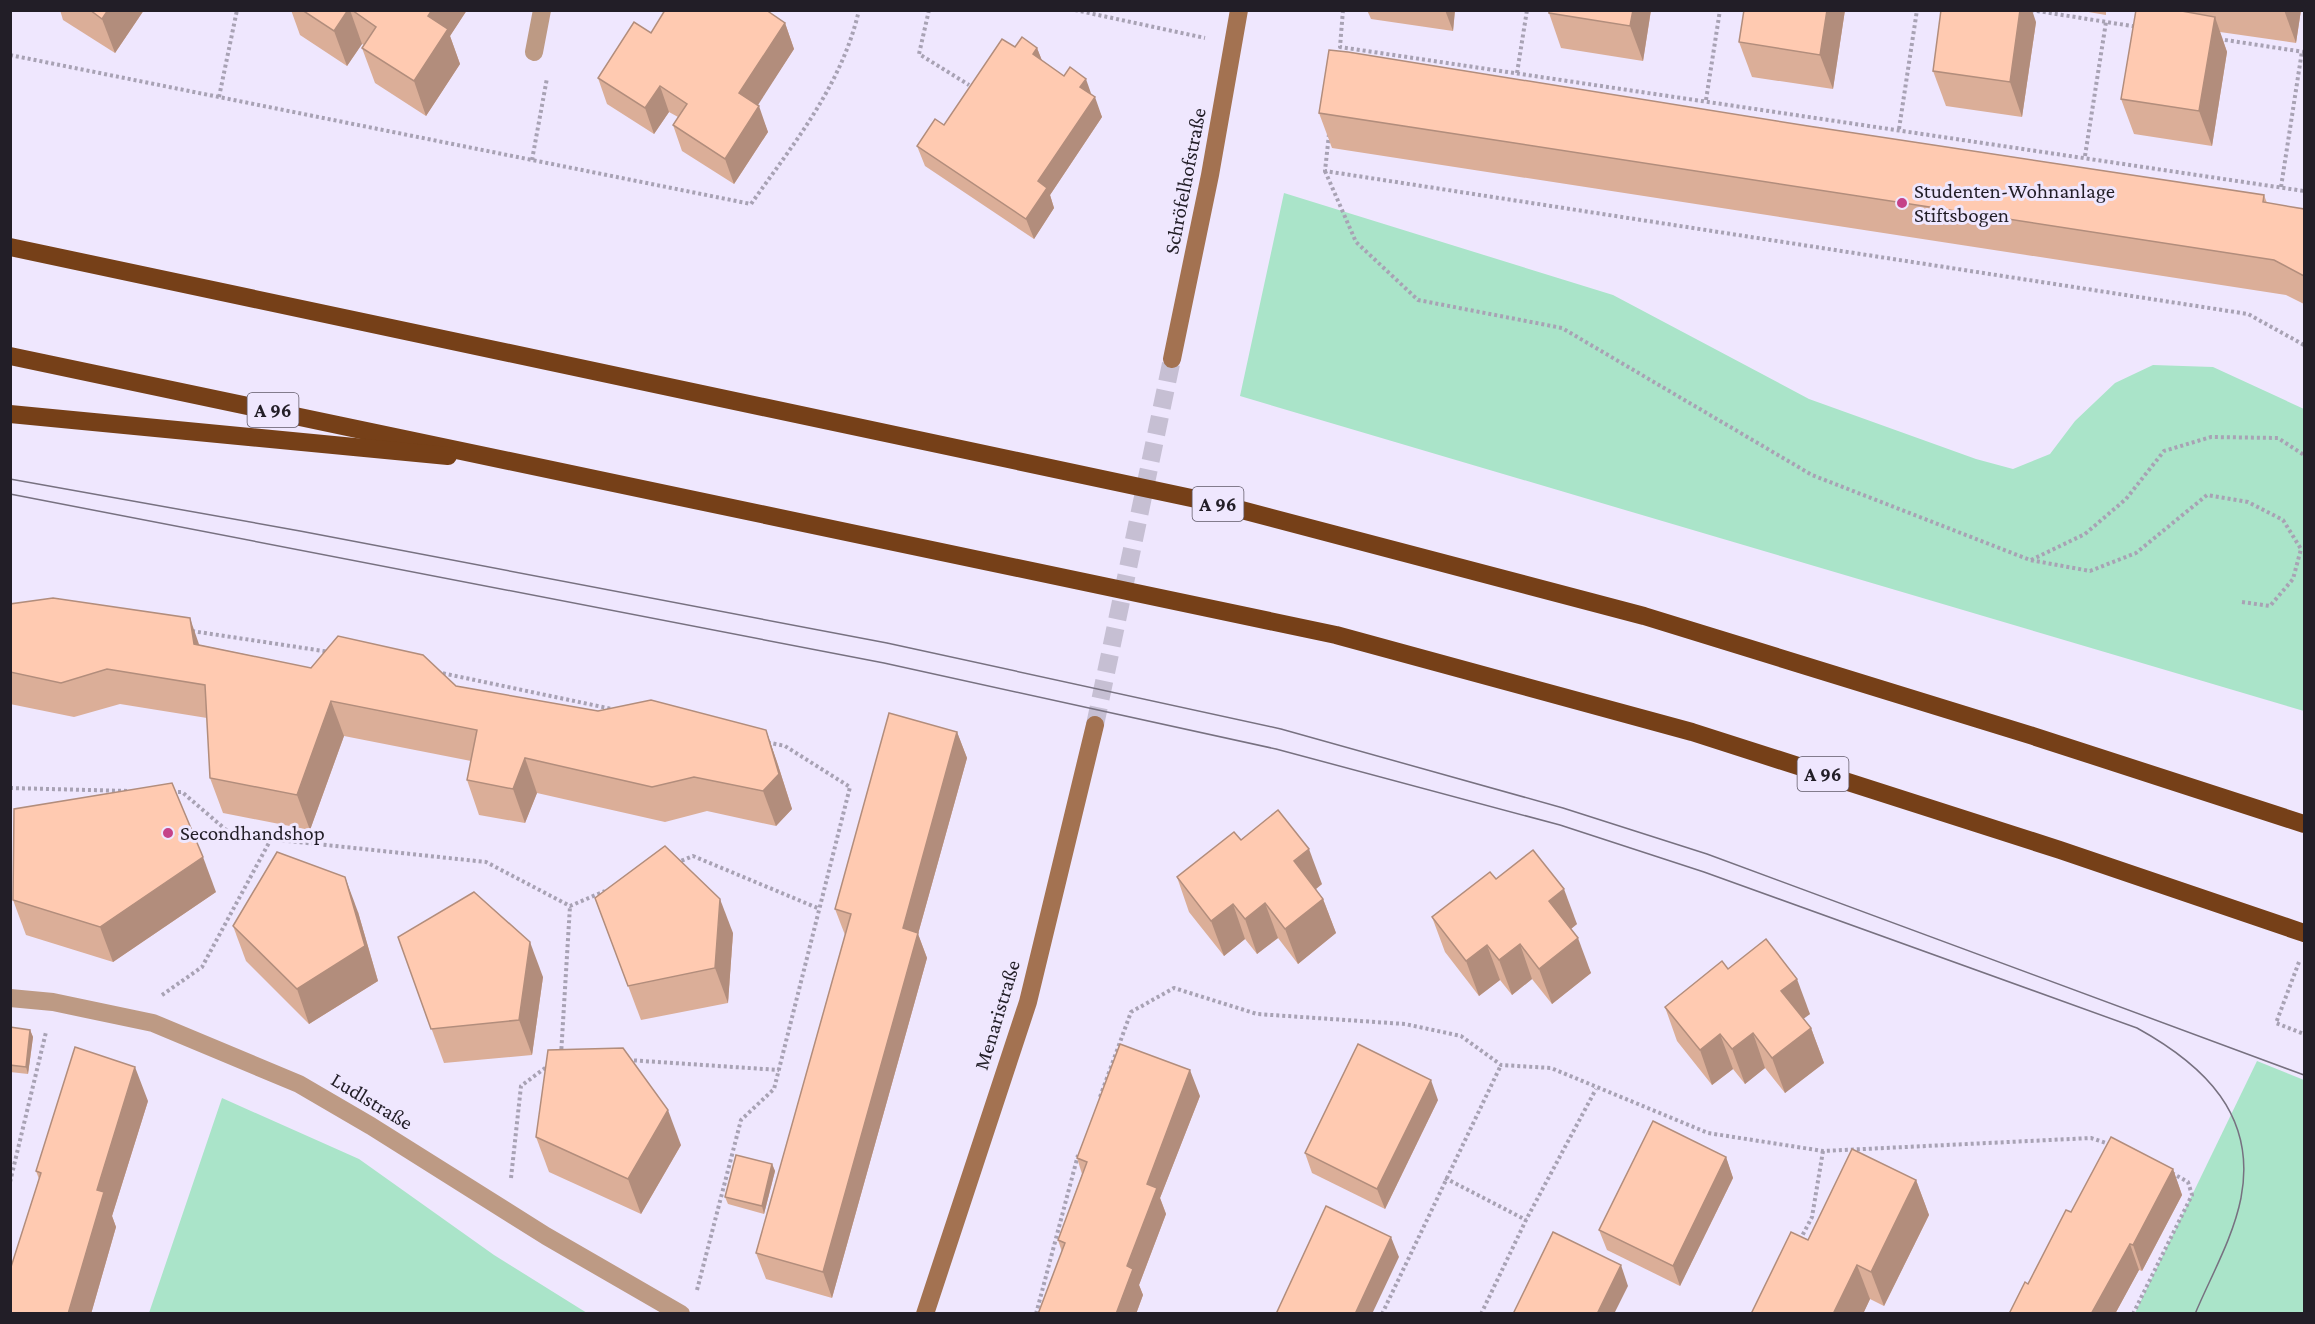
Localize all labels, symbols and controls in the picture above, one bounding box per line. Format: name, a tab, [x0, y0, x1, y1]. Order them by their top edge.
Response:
street label: Schröfelhofstraße	[1159, 106, 1211, 256]
place label: Studenten-Wohnanlage Stiftsbogen	[1914, 179, 2115, 227]
marker: Studenten-Wohnanlage Stiftsbogen	[1895, 196, 1909, 210]
road number: A 96	[248, 393, 298, 427]
road number: A 96	[1192, 487, 1244, 521]
road number: A 96	[1798, 757, 1848, 791]
place label: Secondhandshop	[180, 821, 325, 845]
marker: Secondhandshop	[161, 826, 175, 840]
street label: Menaristraße	[969, 957, 1025, 1073]
street label: Ludlstraße	[327, 1067, 417, 1135]

